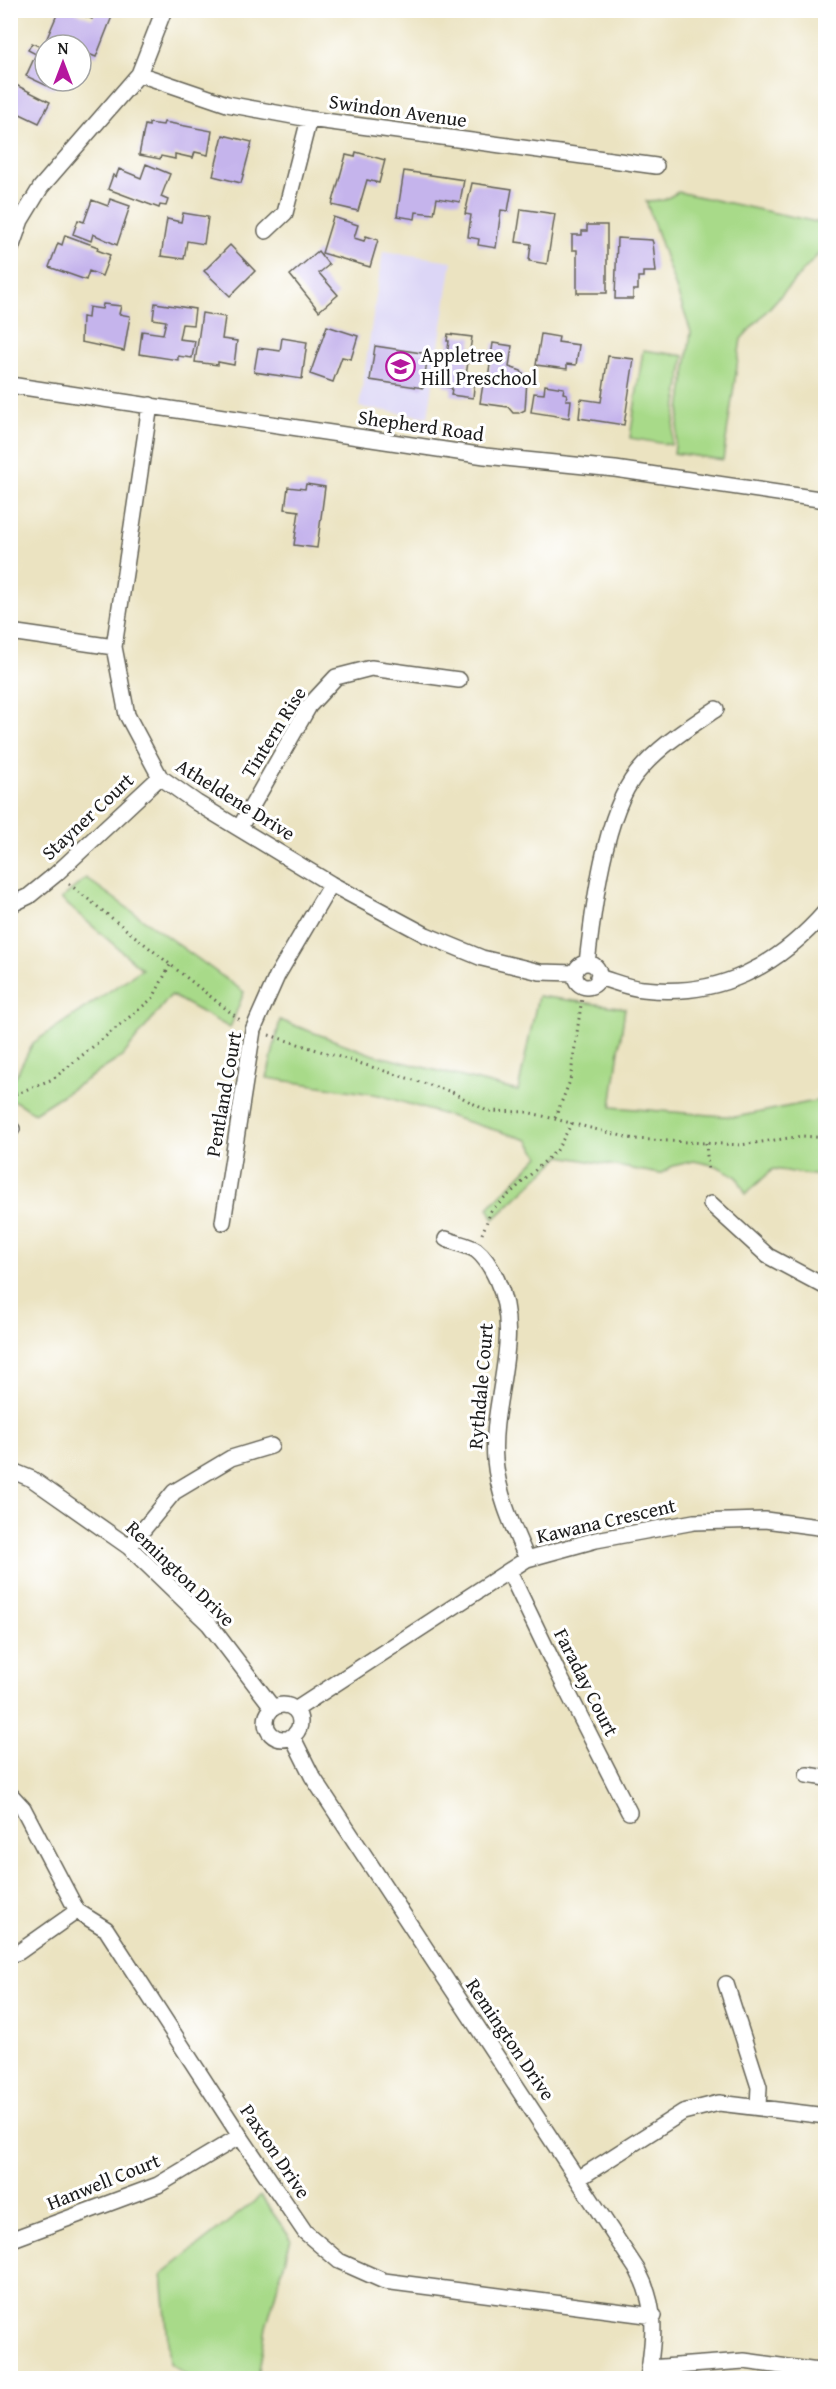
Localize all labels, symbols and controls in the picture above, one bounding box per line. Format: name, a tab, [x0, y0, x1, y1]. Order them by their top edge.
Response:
north arrow	[33, 33, 93, 93]
text: N	[58, 36, 69, 60]
street label: Swindon Avenue	[327, 86, 469, 134]
place label: Appletree Hill Preschool	[421, 340, 538, 392]
school or university icon: Appletree Hill Preschool	[384, 350, 416, 382]
street label: Shepherd Road	[356, 402, 486, 448]
street label: Tintern Rise	[233, 681, 313, 783]
street label: Atheldene Drive	[171, 751, 301, 847]
street label: Stayner Court	[34, 766, 140, 866]
street label: Pentland Court	[198, 1029, 248, 1159]
street label: Rythdale Court	[460, 1322, 500, 1450]
street label: Kawana Crescent	[534, 1490, 678, 1550]
street label: Remington Drive	[120, 1513, 242, 1633]
street label: Faraday Court	[547, 1623, 627, 1741]
street label: Remington Drive	[459, 1972, 563, 2106]
street label: Paxton Drive	[234, 2098, 318, 2204]
street label: Hanwell Court	[42, 2145, 164, 2217]

